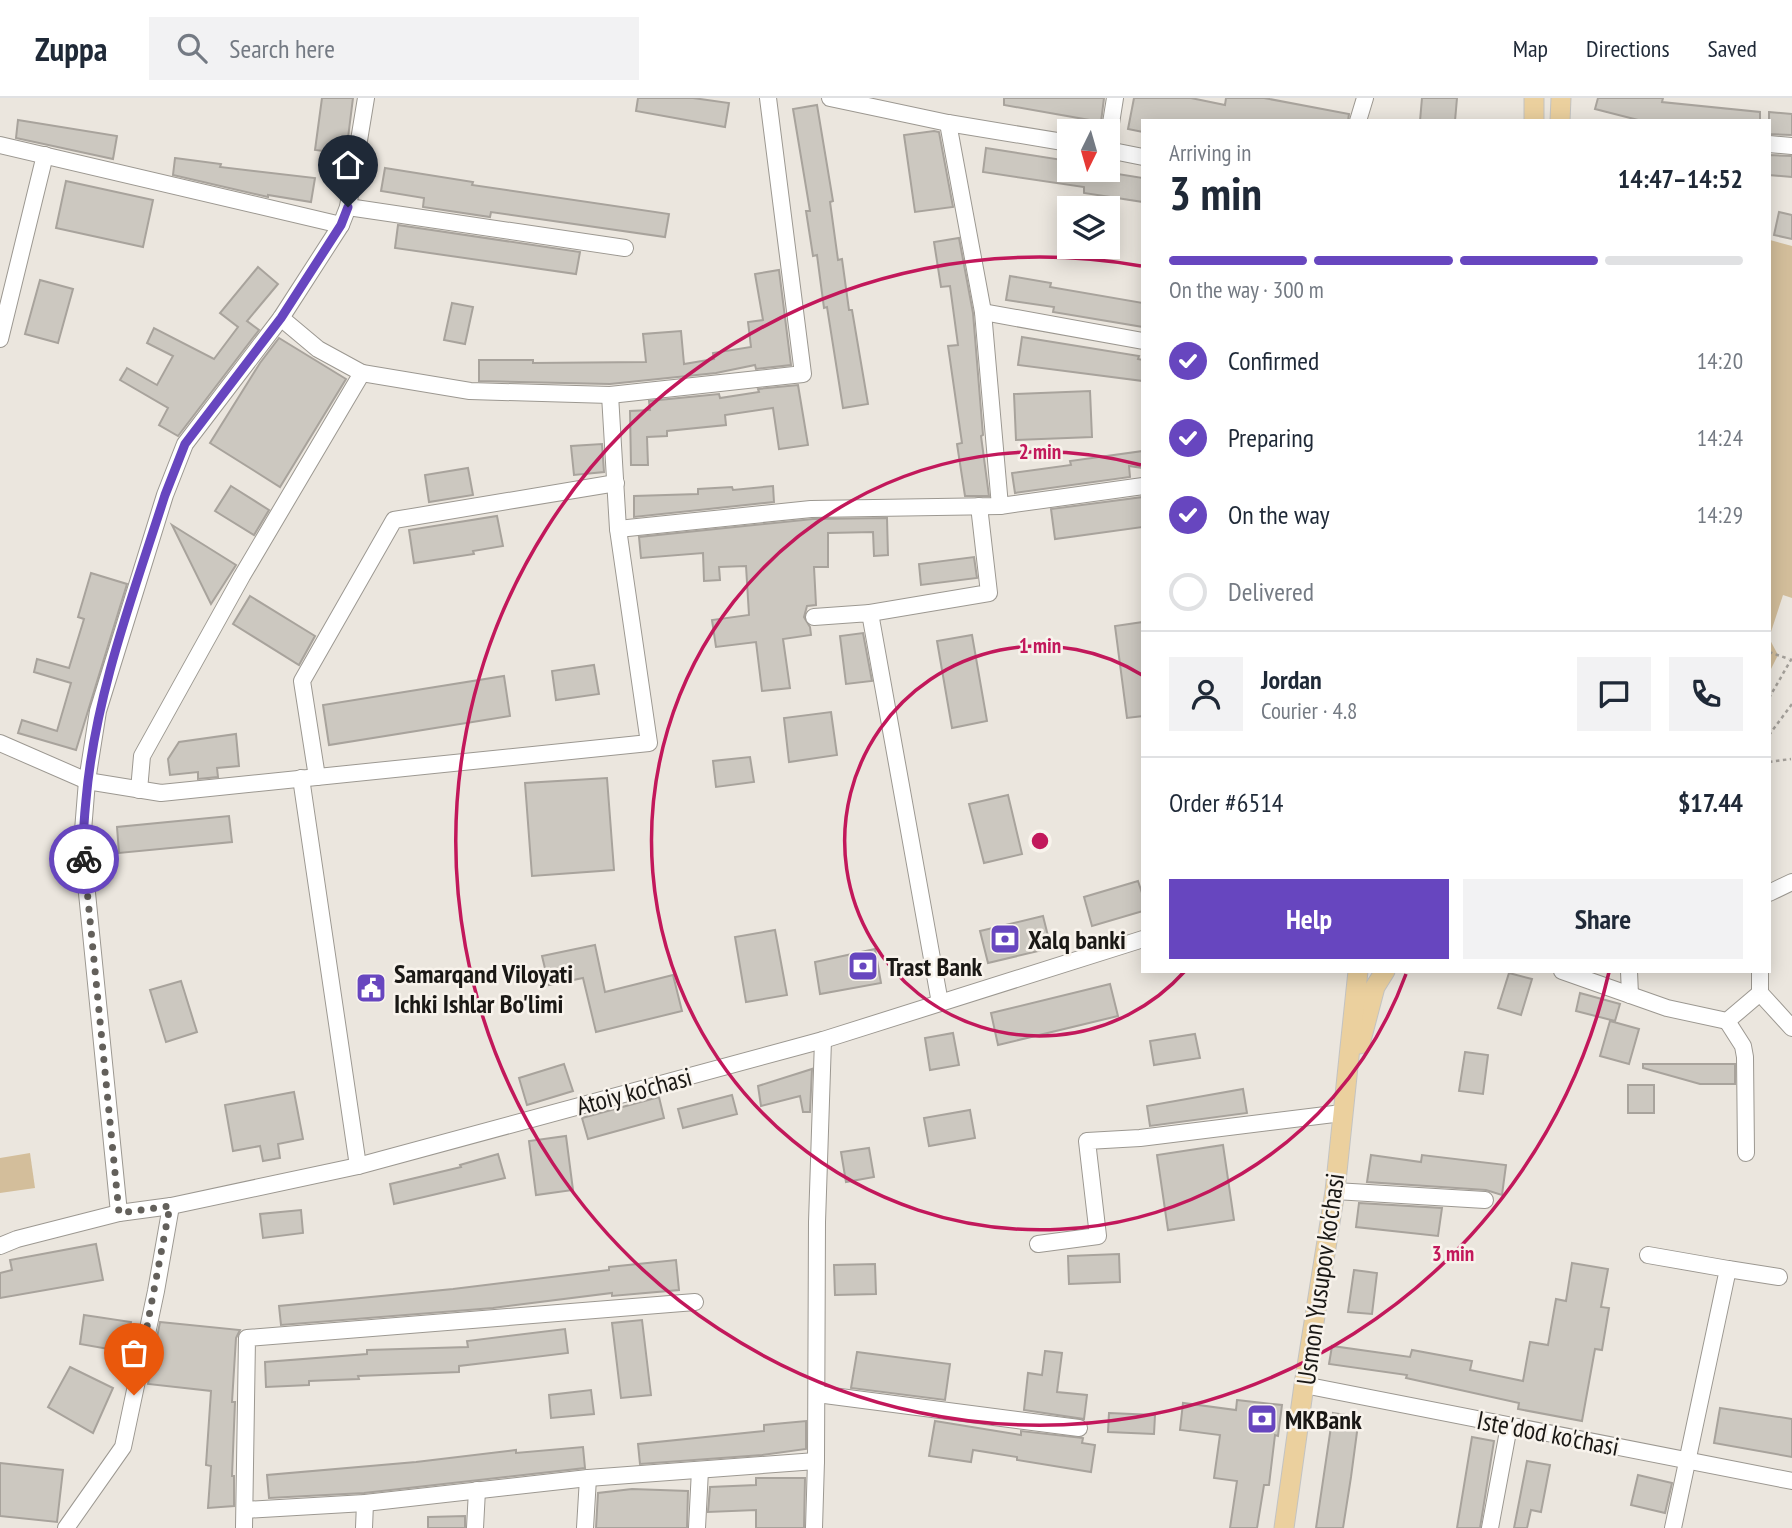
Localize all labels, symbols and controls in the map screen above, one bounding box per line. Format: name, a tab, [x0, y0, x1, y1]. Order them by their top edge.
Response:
search box	[149, 17, 639, 80]
text: Zuppa	[35, 27, 107, 70]
icon: search	[173, 29, 211, 67]
text: Search here	[229, 32, 335, 65]
text: Map	[1513, 33, 1548, 64]
text: Directions	[1586, 33, 1670, 64]
text: Saved	[1708, 33, 1757, 64]
north arrow	[1057, 119, 1120, 182]
map controls	[1057, 119, 1120, 259]
pin	[318, 135, 378, 207]
text: Arriving in	[1169, 138, 1251, 167]
icon: home	[329, 146, 367, 184]
text: 14:47–14:52	[1618, 162, 1743, 195]
text: 3 min	[1169, 163, 1262, 223]
button: layers	[1057, 196, 1120, 259]
text: On the way · 300 m	[1169, 275, 1324, 304]
icon: check	[1169, 342, 1207, 380]
text: Confirmed	[1228, 344, 1319, 377]
text: 14:20	[1697, 346, 1743, 375]
icon: check	[1169, 419, 1207, 457]
text: Preparing	[1228, 421, 1314, 454]
text: 14:24	[1697, 423, 1743, 452]
text: 2 min	[1019, 438, 1061, 465]
icon: check	[1169, 496, 1207, 534]
text: On the way	[1228, 498, 1330, 531]
text: 14:29	[1697, 500, 1743, 529]
text: Delivered	[1228, 575, 1314, 608]
text: 1 min	[1019, 632, 1061, 659]
button: person	[1169, 657, 1243, 731]
button: chat	[1577, 657, 1651, 731]
button: phone	[1669, 657, 1743, 731]
text: Jordan	[1261, 663, 1322, 696]
text: Courier · 4.8	[1261, 696, 1357, 725]
text: Order #6514	[1169, 786, 1284, 819]
text: $17.44	[1678, 786, 1743, 819]
courier	[49, 824, 119, 894]
centre of rings	[1028, 829, 1052, 853]
icon: bike	[65, 840, 103, 878]
button: Help	[1169, 879, 1449, 959]
button: Share	[1463, 879, 1743, 959]
bank icon: Xalq banki	[988, 922, 1022, 956]
place label: Xalq banki	[1028, 923, 1126, 956]
bank icon: Trast Bank	[846, 949, 880, 983]
place label: Trast Bank	[886, 950, 983, 983]
place label: Samarqand Viloyati Ichki Ishlar Bo'limi	[394, 957, 573, 1020]
public building icon: Samarqand Viloyati Ichki Ishlar Bo'limi	[354, 971, 388, 1005]
street label: Atoiy ko'chasi	[573, 1060, 695, 1122]
street label: Usmon Yusupov ko'chasi	[1289, 1171, 1351, 1387]
text: 3 min	[1432, 1240, 1474, 1267]
pin	[104, 1323, 164, 1395]
icon: bag	[115, 1334, 153, 1372]
bank icon: MKBank	[1245, 1402, 1279, 1436]
place label: MKBank	[1285, 1403, 1362, 1436]
street label: Iste'dod ko'chasi	[1474, 1403, 1622, 1463]

